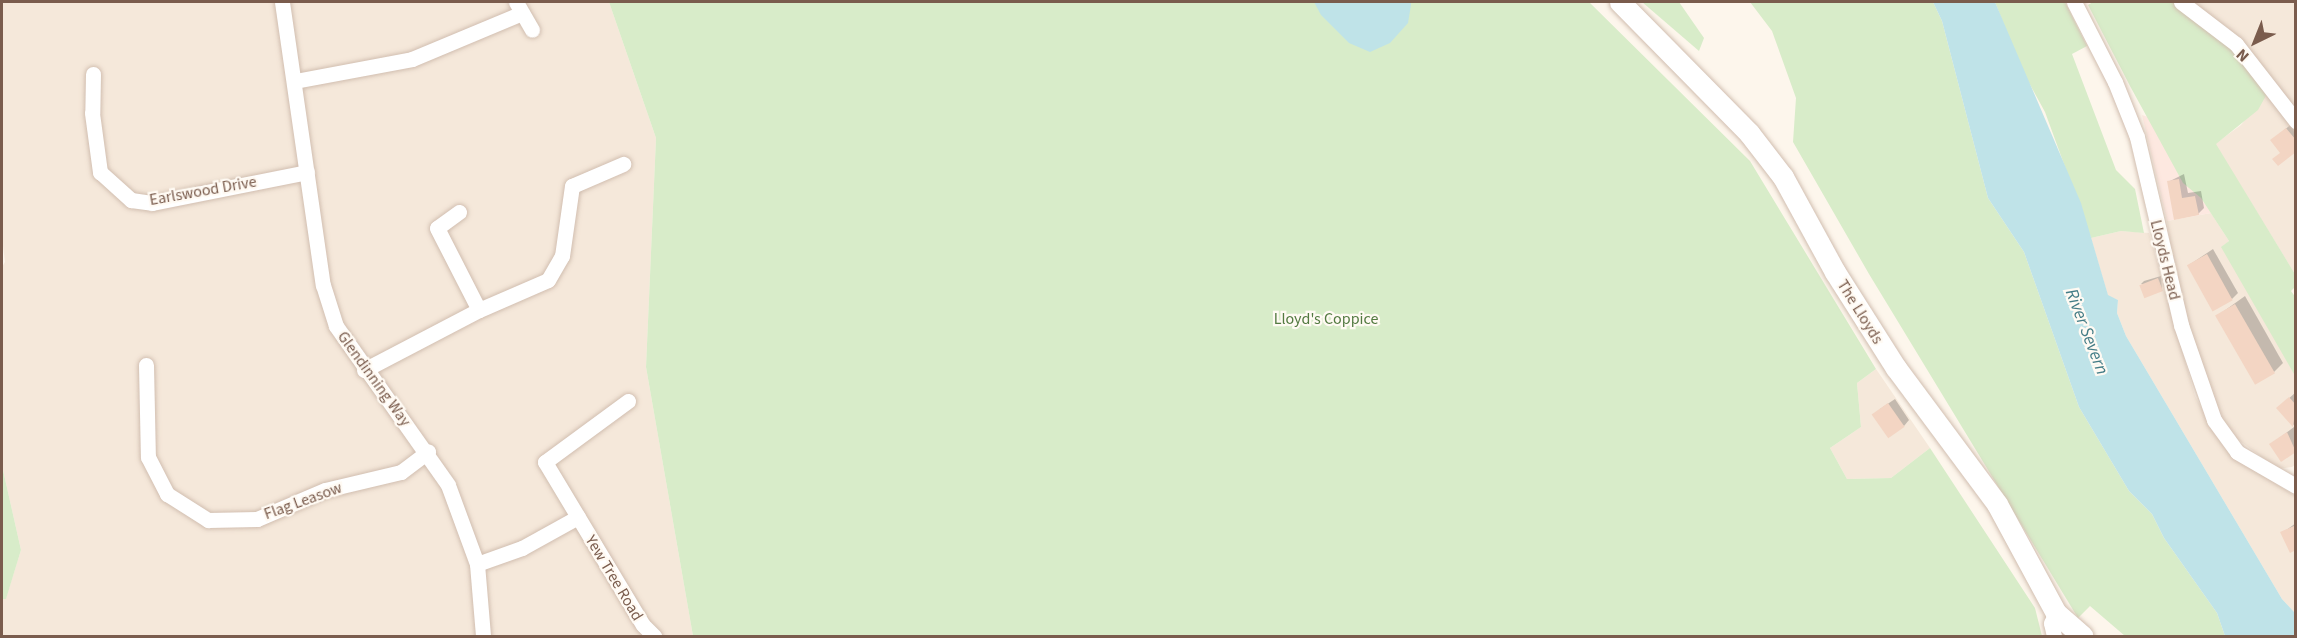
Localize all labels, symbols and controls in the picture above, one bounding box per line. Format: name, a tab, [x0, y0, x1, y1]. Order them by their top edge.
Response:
north arrow	[2225, 12, 2285, 72]
text: N	[2231, 43, 2254, 67]
street label: Earlswood Drive	[148, 172, 258, 210]
street label: Lloyds Head	[2146, 218, 2184, 302]
street label: The Lloyds	[1833, 276, 1887, 348]
water label: River Severn	[2060, 286, 2112, 378]
park label: Lloyd's Coppice	[1274, 309, 1378, 329]
street label: Glendinning Way	[333, 328, 415, 430]
street label: Flag Leasow	[261, 478, 345, 524]
street label: Yew Tree Road	[581, 532, 647, 624]

